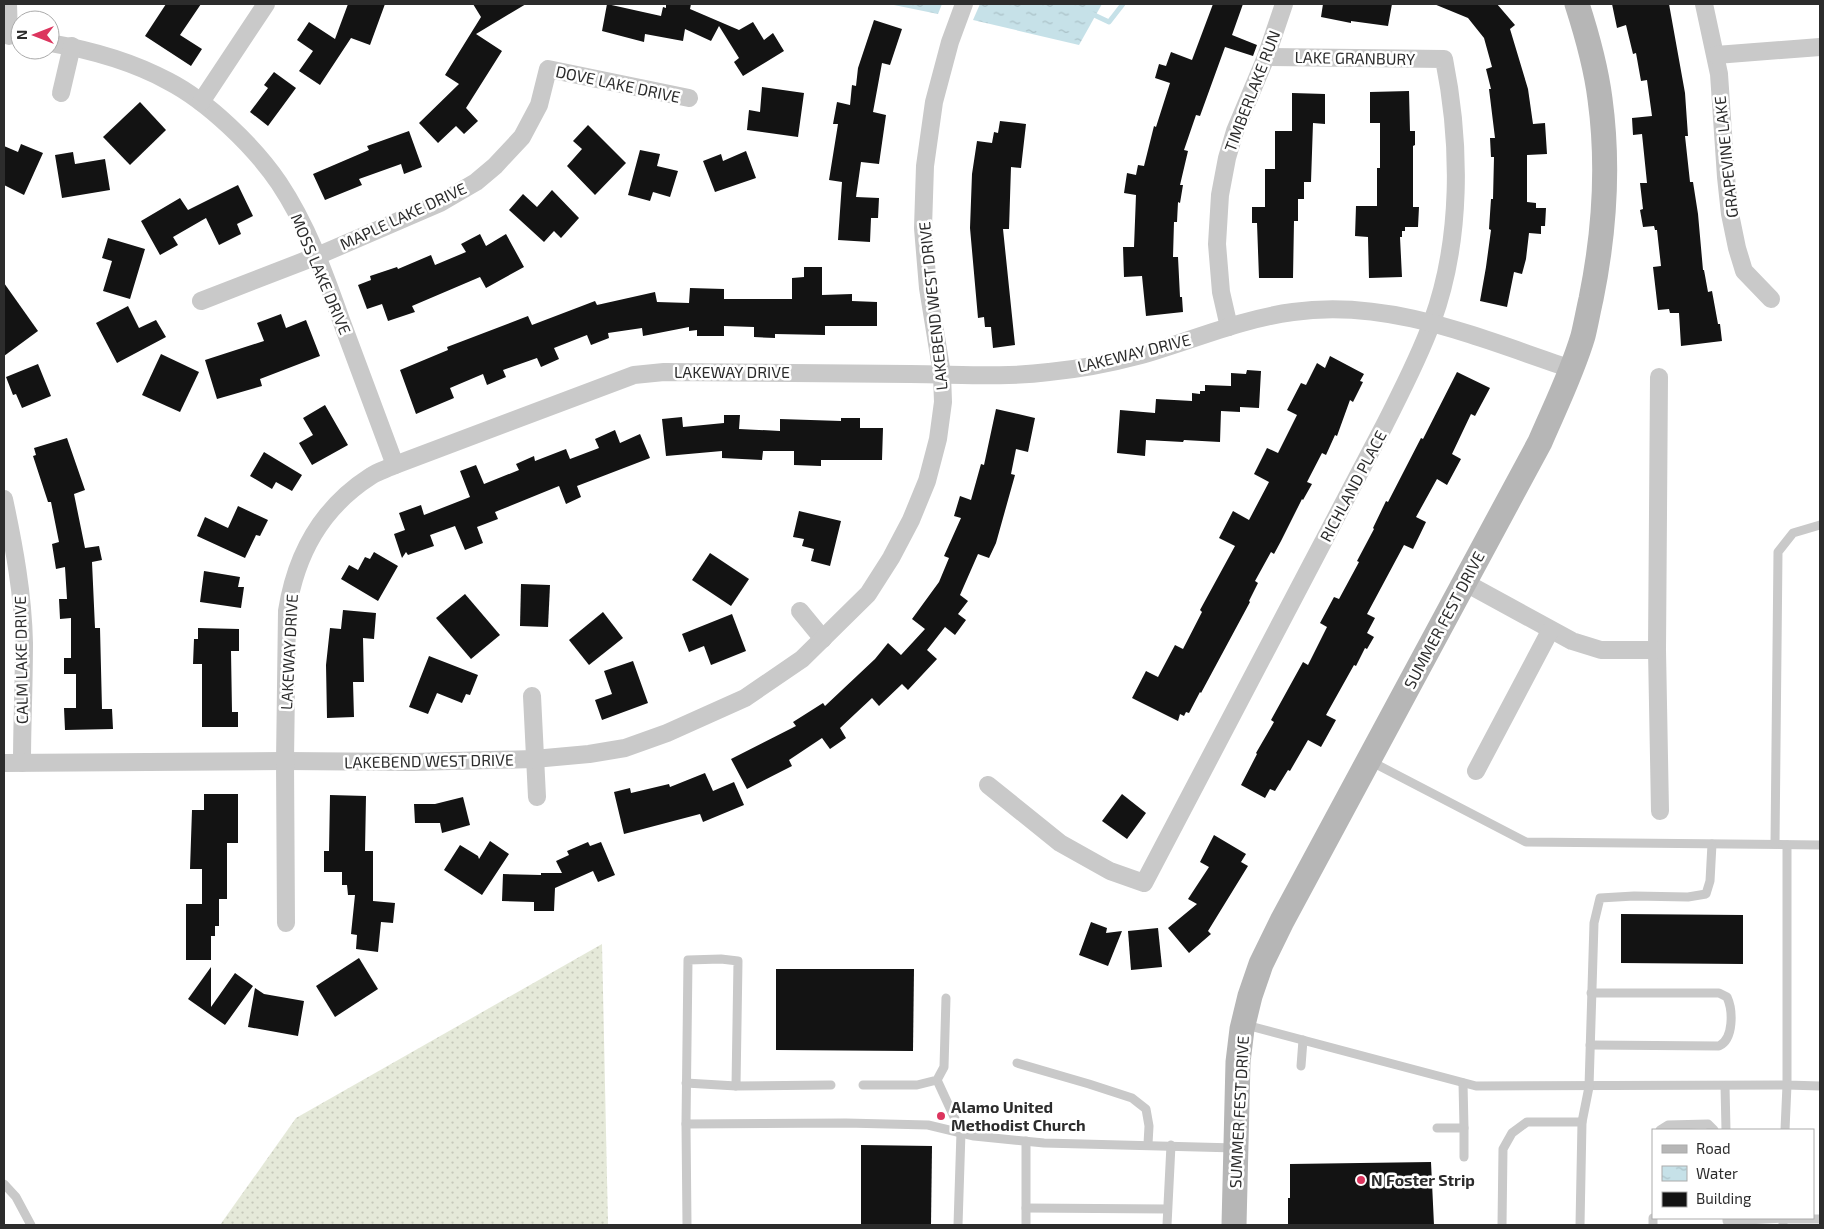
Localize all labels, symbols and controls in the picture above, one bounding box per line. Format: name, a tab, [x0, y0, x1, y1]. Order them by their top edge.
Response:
north arrow	[10, 10, 60, 60]
street label: TIMBERLAKE RUN	[1220, 28, 1283, 154]
text: N	[13, 30, 30, 40]
street label: LAKE GRANBURY	[1295, 47, 1415, 68]
street label: DOVE LAKE DRIVE	[554, 61, 682, 106]
street label: GRAPEVINE LAKE	[1710, 95, 1741, 219]
street label: MAPLE LAKE DRIVE	[336, 178, 469, 253]
street label: MOSS LAKE DRIVE	[287, 210, 356, 337]
street label: LAKEBEND WEST DRIVE	[914, 221, 951, 391]
street label: LAKEWAY DRIVE	[1075, 329, 1193, 376]
street label: LAKEWAY DRIVE	[674, 362, 790, 381]
street label: RICHLAND PLACE	[1315, 427, 1390, 545]
street label: SUMMER FEST DRIVE	[1399, 548, 1488, 692]
street label: LAKEWAY DRIVE	[276, 594, 301, 710]
street label: CALM LAKE DRIVE	[10, 596, 31, 724]
street label: LAKEBEND WEST DRIVE	[344, 750, 514, 771]
street label: SUMMER FEST DRIVE	[1225, 1035, 1252, 1189]
place label: Alamo United Methodist Church	[951, 1097, 1086, 1134]
marker: Alamo United Methodist Church	[935, 1110, 947, 1122]
legend	[1652, 1129, 1814, 1219]
text: Road	[1696, 1139, 1731, 1157]
text: Water	[1696, 1164, 1738, 1182]
place label: N Foster Strip	[1371, 1170, 1475, 1189]
marker: N Foster Strip	[1355, 1174, 1367, 1186]
text: Building	[1696, 1189, 1752, 1207]

